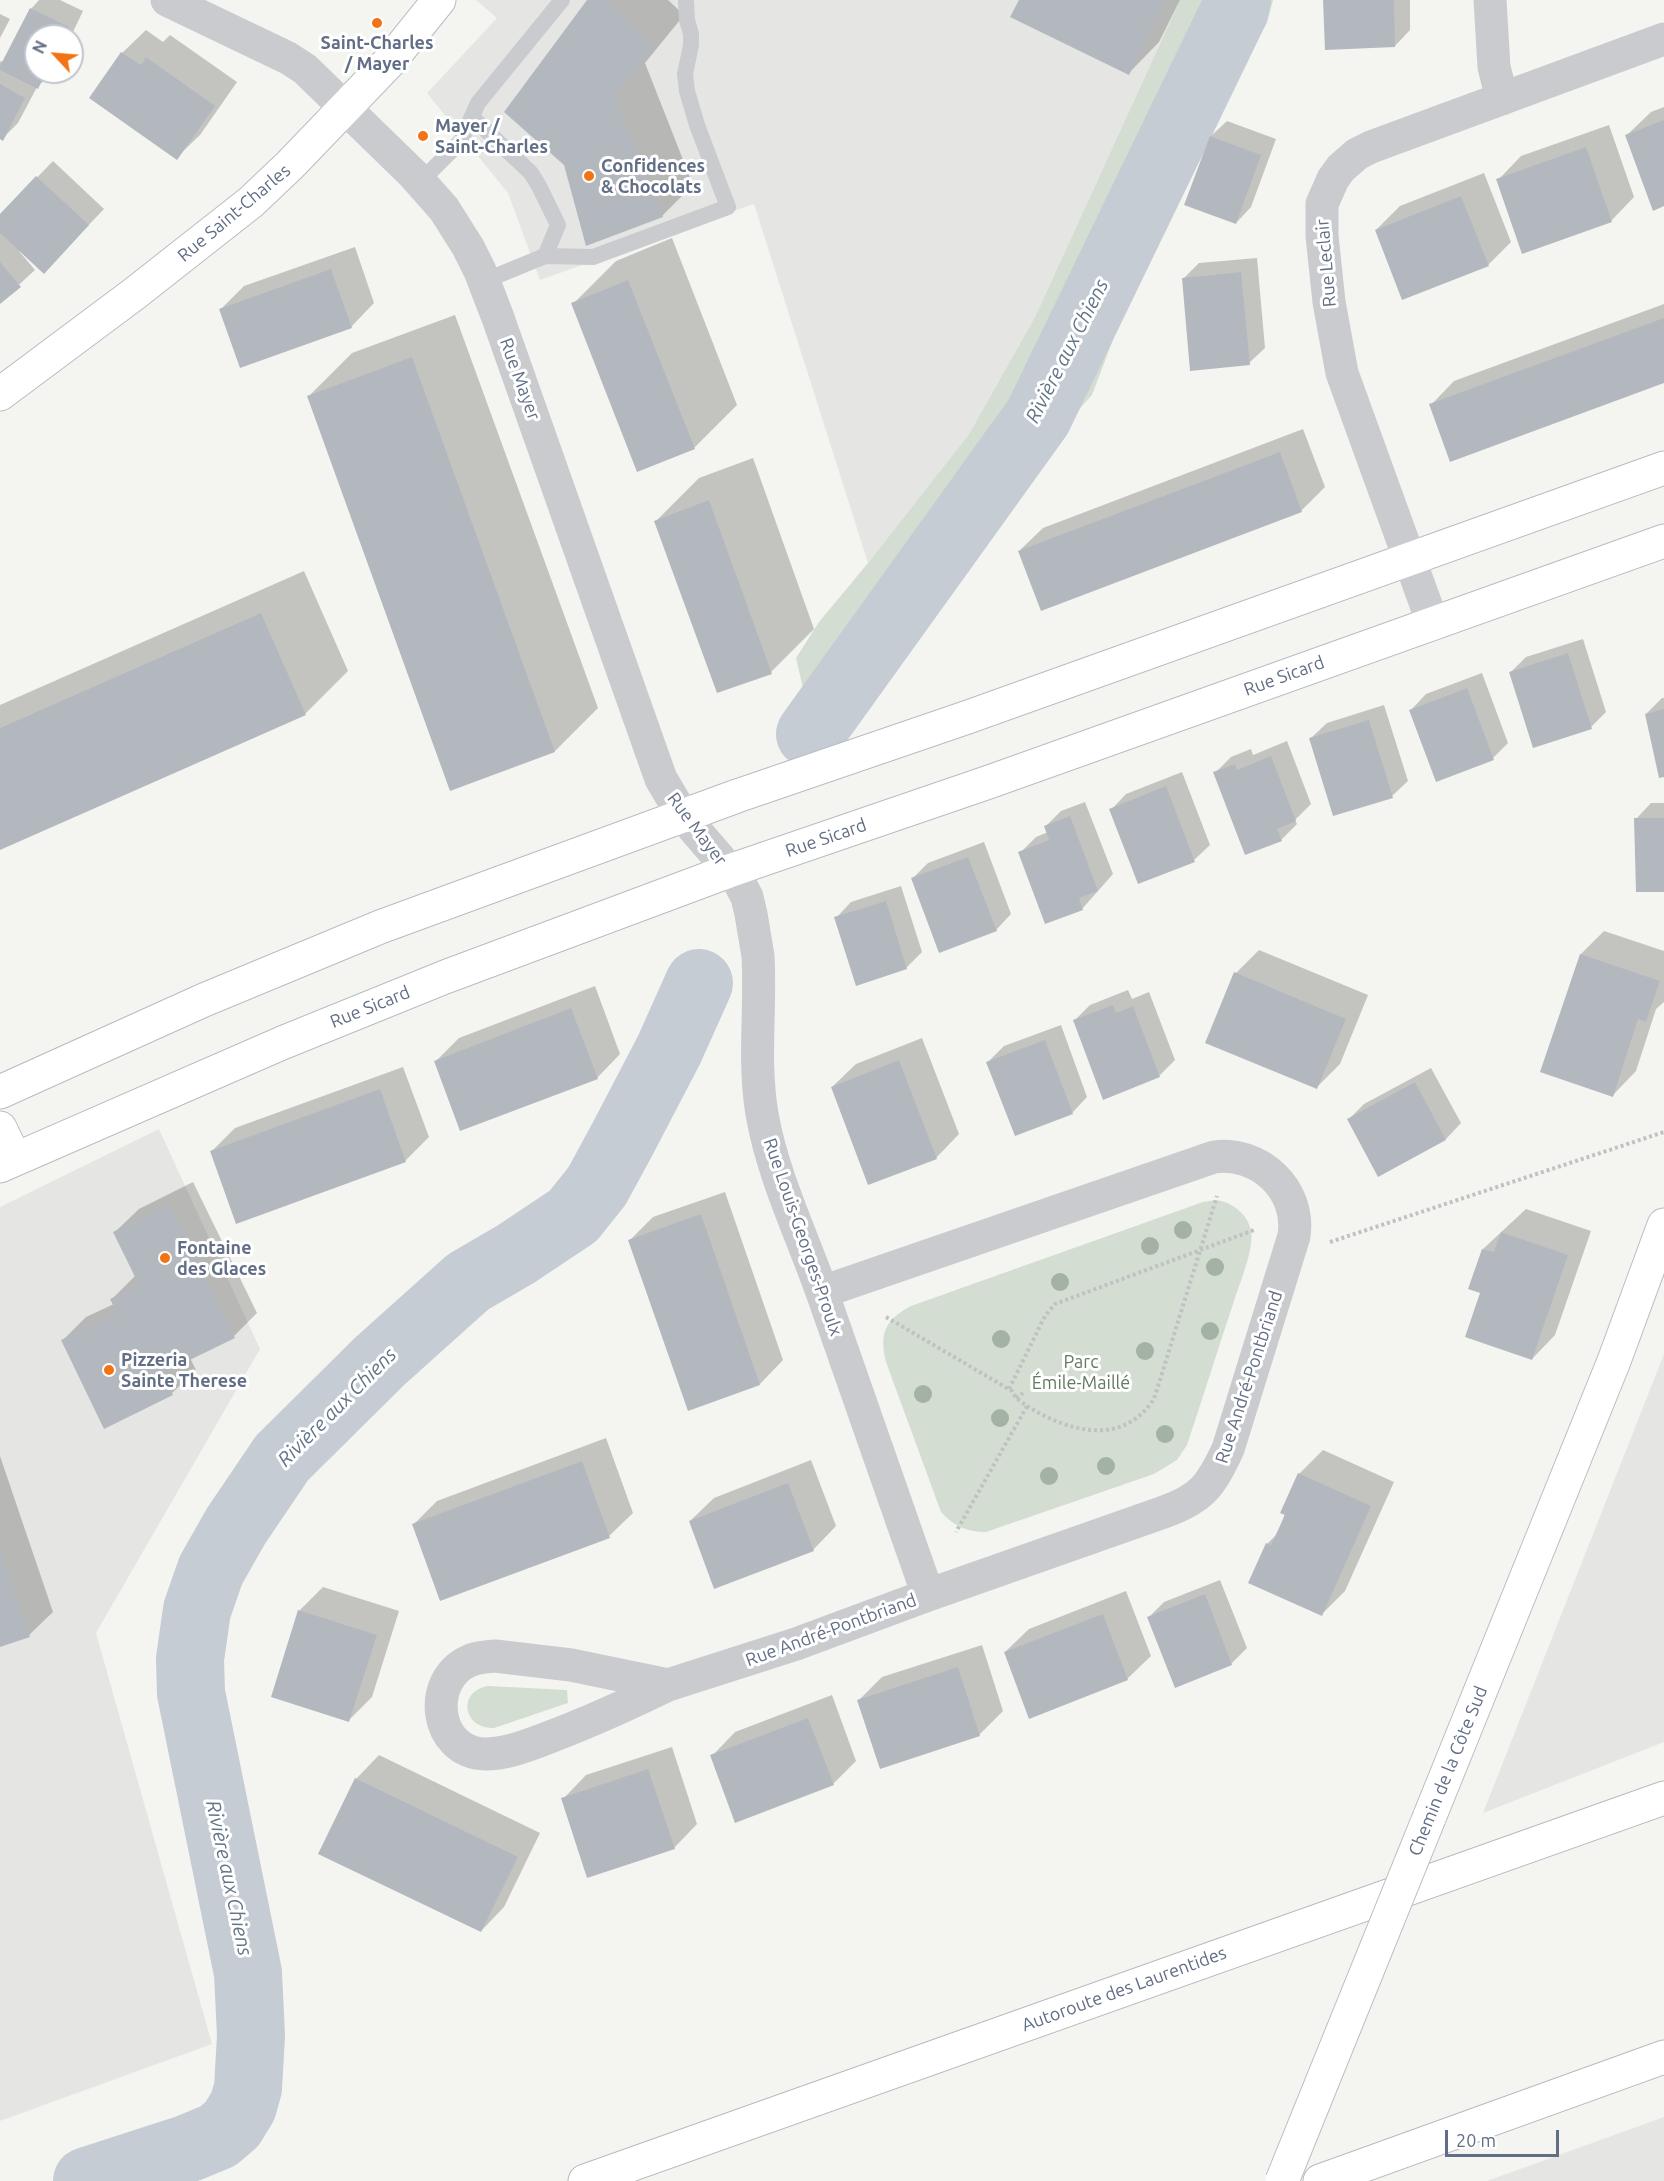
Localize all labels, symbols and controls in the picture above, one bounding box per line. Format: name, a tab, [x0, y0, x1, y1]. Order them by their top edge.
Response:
marker: Saint-Charles / Mayer	[370, 16, 384, 30]
north arrow	[24, 24, 84, 84]
place label: Saint-Charles / Mayer	[321, 32, 433, 74]
text: N	[29, 38, 50, 56]
place label: Mayer / Saint-Charles	[435, 115, 548, 158]
marker: Mayer / Saint-Charles	[416, 129, 430, 143]
place label: Confidences & Chocolats	[601, 155, 705, 198]
street label: Rue Saint-Charles	[173, 160, 295, 266]
marker: Confidences & Chocolats	[582, 169, 596, 183]
street label: Rue Leclair	[1311, 218, 1341, 308]
water label: Rivière aux Chiens	[1020, 275, 1114, 427]
street label: Rue Mayer	[495, 335, 545, 423]
street label: Rue Sicard	[1241, 651, 1327, 701]
street label: Rue Mayer	[663, 788, 731, 870]
street label: Rue Sicard	[783, 814, 869, 862]
street label: Rue Sicard	[327, 981, 413, 1033]
street label: Rue Louis-Georges-Proulx	[759, 1135, 847, 1339]
place label: Fontaine des Glaces	[177, 1237, 266, 1280]
marker: Fontaine des Glaces	[158, 1251, 172, 1265]
street label: Rue André-Pontbriand	[1211, 1288, 1287, 1466]
water label: Rivière aux Chiens	[273, 1343, 401, 1471]
place label: Pizzeria Sainte Therese	[121, 1349, 247, 1392]
park label: Parc Émile-Maillé	[1032, 1351, 1130, 1394]
marker: Pizzeria Sainte Therese	[102, 1363, 116, 1377]
street label: Rue André-Pontbriand	[743, 1589, 919, 1671]
street label: Chemin de la Côte Sud	[1404, 1683, 1492, 1859]
water label: Rivière aux Chiens	[201, 1798, 257, 1958]
street label: Autoroute des Laurentides	[1019, 1942, 1229, 2036]
scale bar	[1448, 2118, 1562, 2156]
text: 20 m	[1456, 2130, 1496, 2150]

